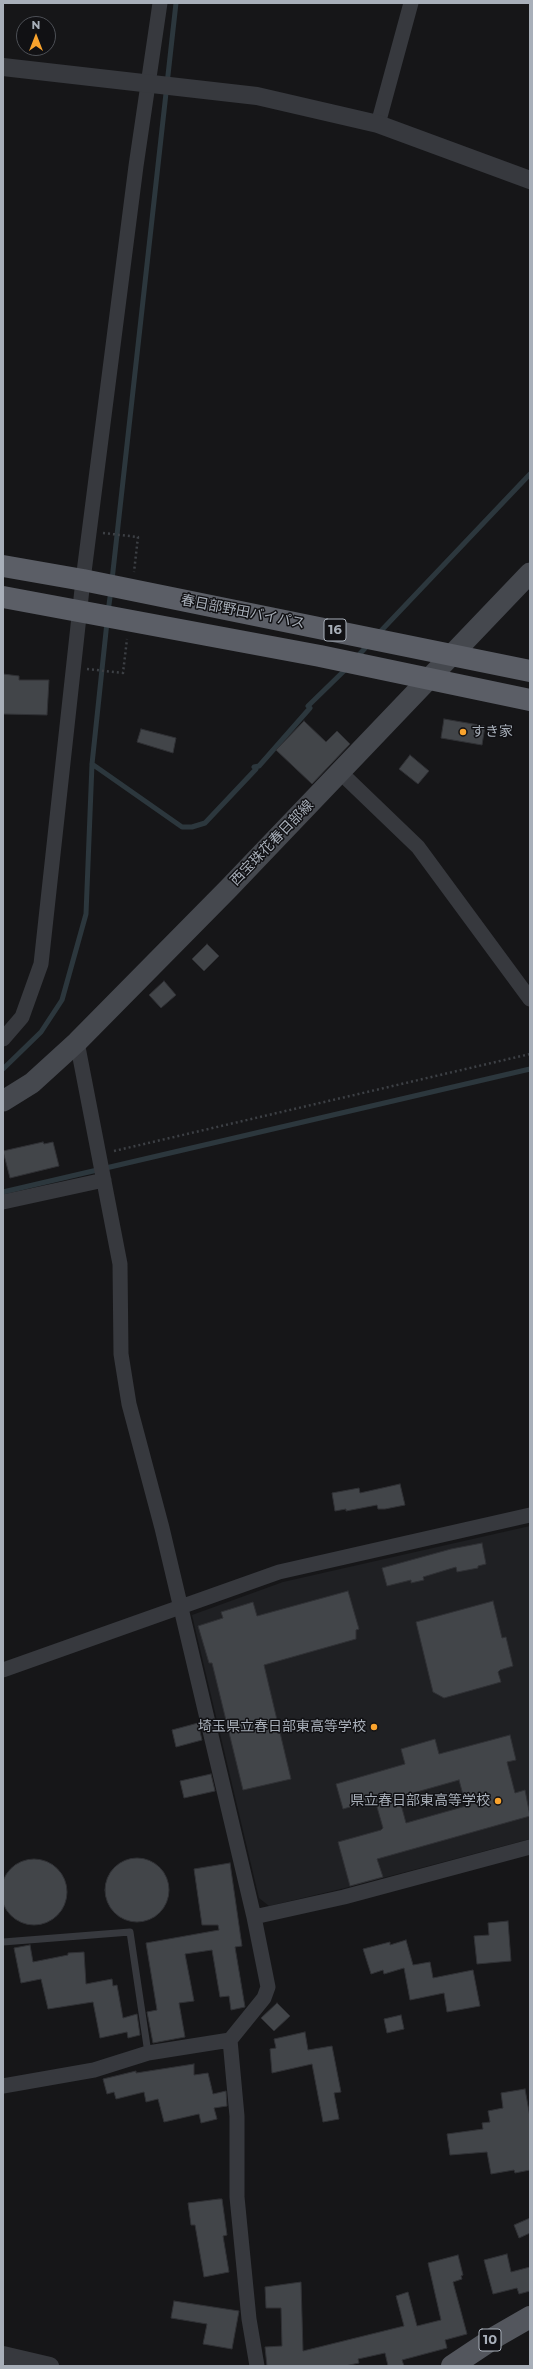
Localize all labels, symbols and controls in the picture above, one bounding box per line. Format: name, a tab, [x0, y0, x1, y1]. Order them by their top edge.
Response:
north arrow	[16, 16, 56, 56]
text: N	[32, 18, 40, 32]
street label: 春日部野田バイパス	[180, 592, 306, 632]
road number: 16	[324, 619, 346, 641]
place label: すき家	[471, 724, 513, 740]
marker: すき家	[458, 727, 468, 737]
street label: 西宝珠花春日部線	[227, 797, 317, 889]
place label: 埼玉県立春日部東高等学校	[198, 1719, 366, 1735]
marker: 埼玉県立春日部東高等学校	[369, 1722, 379, 1732]
place label: 県立春日部東高等学校	[350, 1793, 490, 1809]
marker: 県立春日部東高等学校	[493, 1796, 503, 1806]
road number: 10	[479, 2329, 501, 2351]

